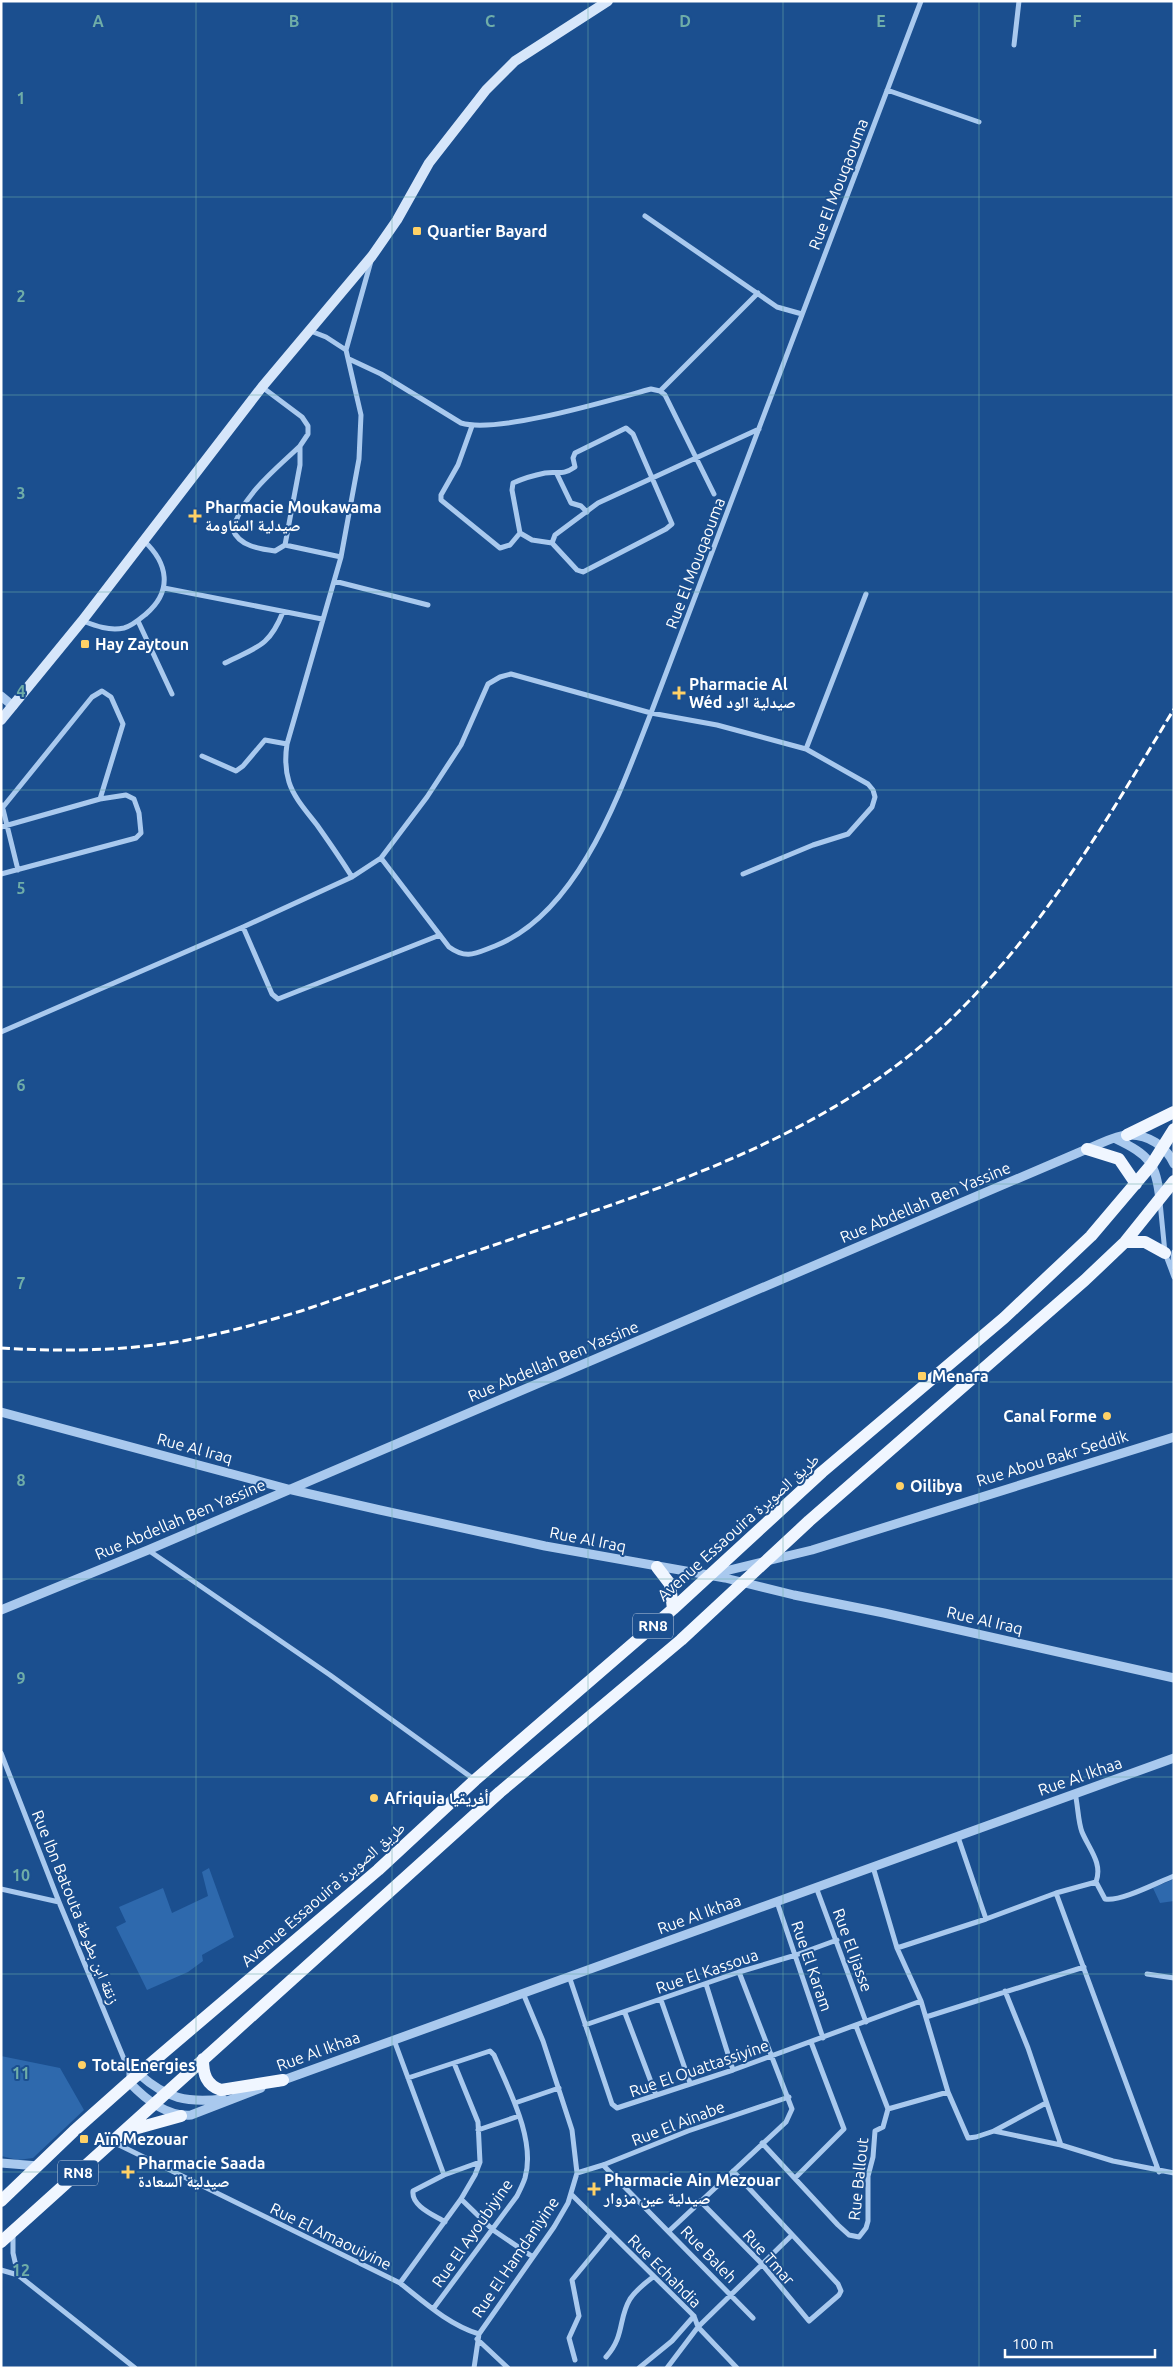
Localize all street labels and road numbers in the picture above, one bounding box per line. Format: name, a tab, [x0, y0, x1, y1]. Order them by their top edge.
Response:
street label: Rue El Mouqaouma	[805, 116, 871, 252]
street label: Rue El Mouqaouma	[662, 495, 728, 631]
street label: Rue Abdellah Ben Yassine	[837, 1158, 1013, 1246]
street label: Rue Abdellah Ben Yassine	[465, 1317, 641, 1405]
street label: Rue Abou Bakr Seddik	[974, 1426, 1130, 1490]
street label: Rue Al Iraq	[155, 1429, 235, 1467]
street label: Avenue Essaouira طريق الصويرة	[654, 1450, 824, 1606]
street label: Rue Abdellah Ben Yassine	[92, 1475, 268, 1563]
street label: Rue Al Iraq	[548, 1523, 628, 1555]
street label: Rue Al Iraq	[945, 1603, 1025, 1637]
road number: RN8	[633, 1614, 673, 1638]
street label: Rue Al Ikhaa	[1036, 1753, 1124, 1799]
street label: Rue Ibn Batouta زنقة ابن بطوطة	[27, 1807, 123, 2007]
street label: Avenue Essaouira طريق الصويرة	[237, 1818, 410, 1972]
street label: Rue Al Ikhaa	[655, 1891, 743, 1937]
street label: Rue El Ijasse	[830, 1906, 876, 1994]
street label: Rue El Karam	[788, 1918, 836, 2014]
street label: Rue El Kassoua	[653, 1945, 761, 1997]
street label: Rue Al Ikhaa	[274, 2028, 362, 2074]
street label: Rue El Ouattassiyine	[627, 2036, 771, 2100]
street label: Rue El Ainabe	[629, 2097, 727, 2149]
street label: Rue Ballout	[845, 2136, 871, 2221]
road number: RN8	[58, 2160, 98, 2186]
street label: Rue El Ayoubiyine	[428, 2176, 516, 2290]
street label: Rue El Hamdaniyine	[468, 2193, 562, 2321]
street label: Rue El Amaouiyine	[267, 2199, 395, 2273]
street label: Rue Baleh	[677, 2222, 741, 2286]
street label: Rue Tmar	[739, 2226, 799, 2288]
street label: Rue Echahdia	[625, 2231, 705, 2311]

